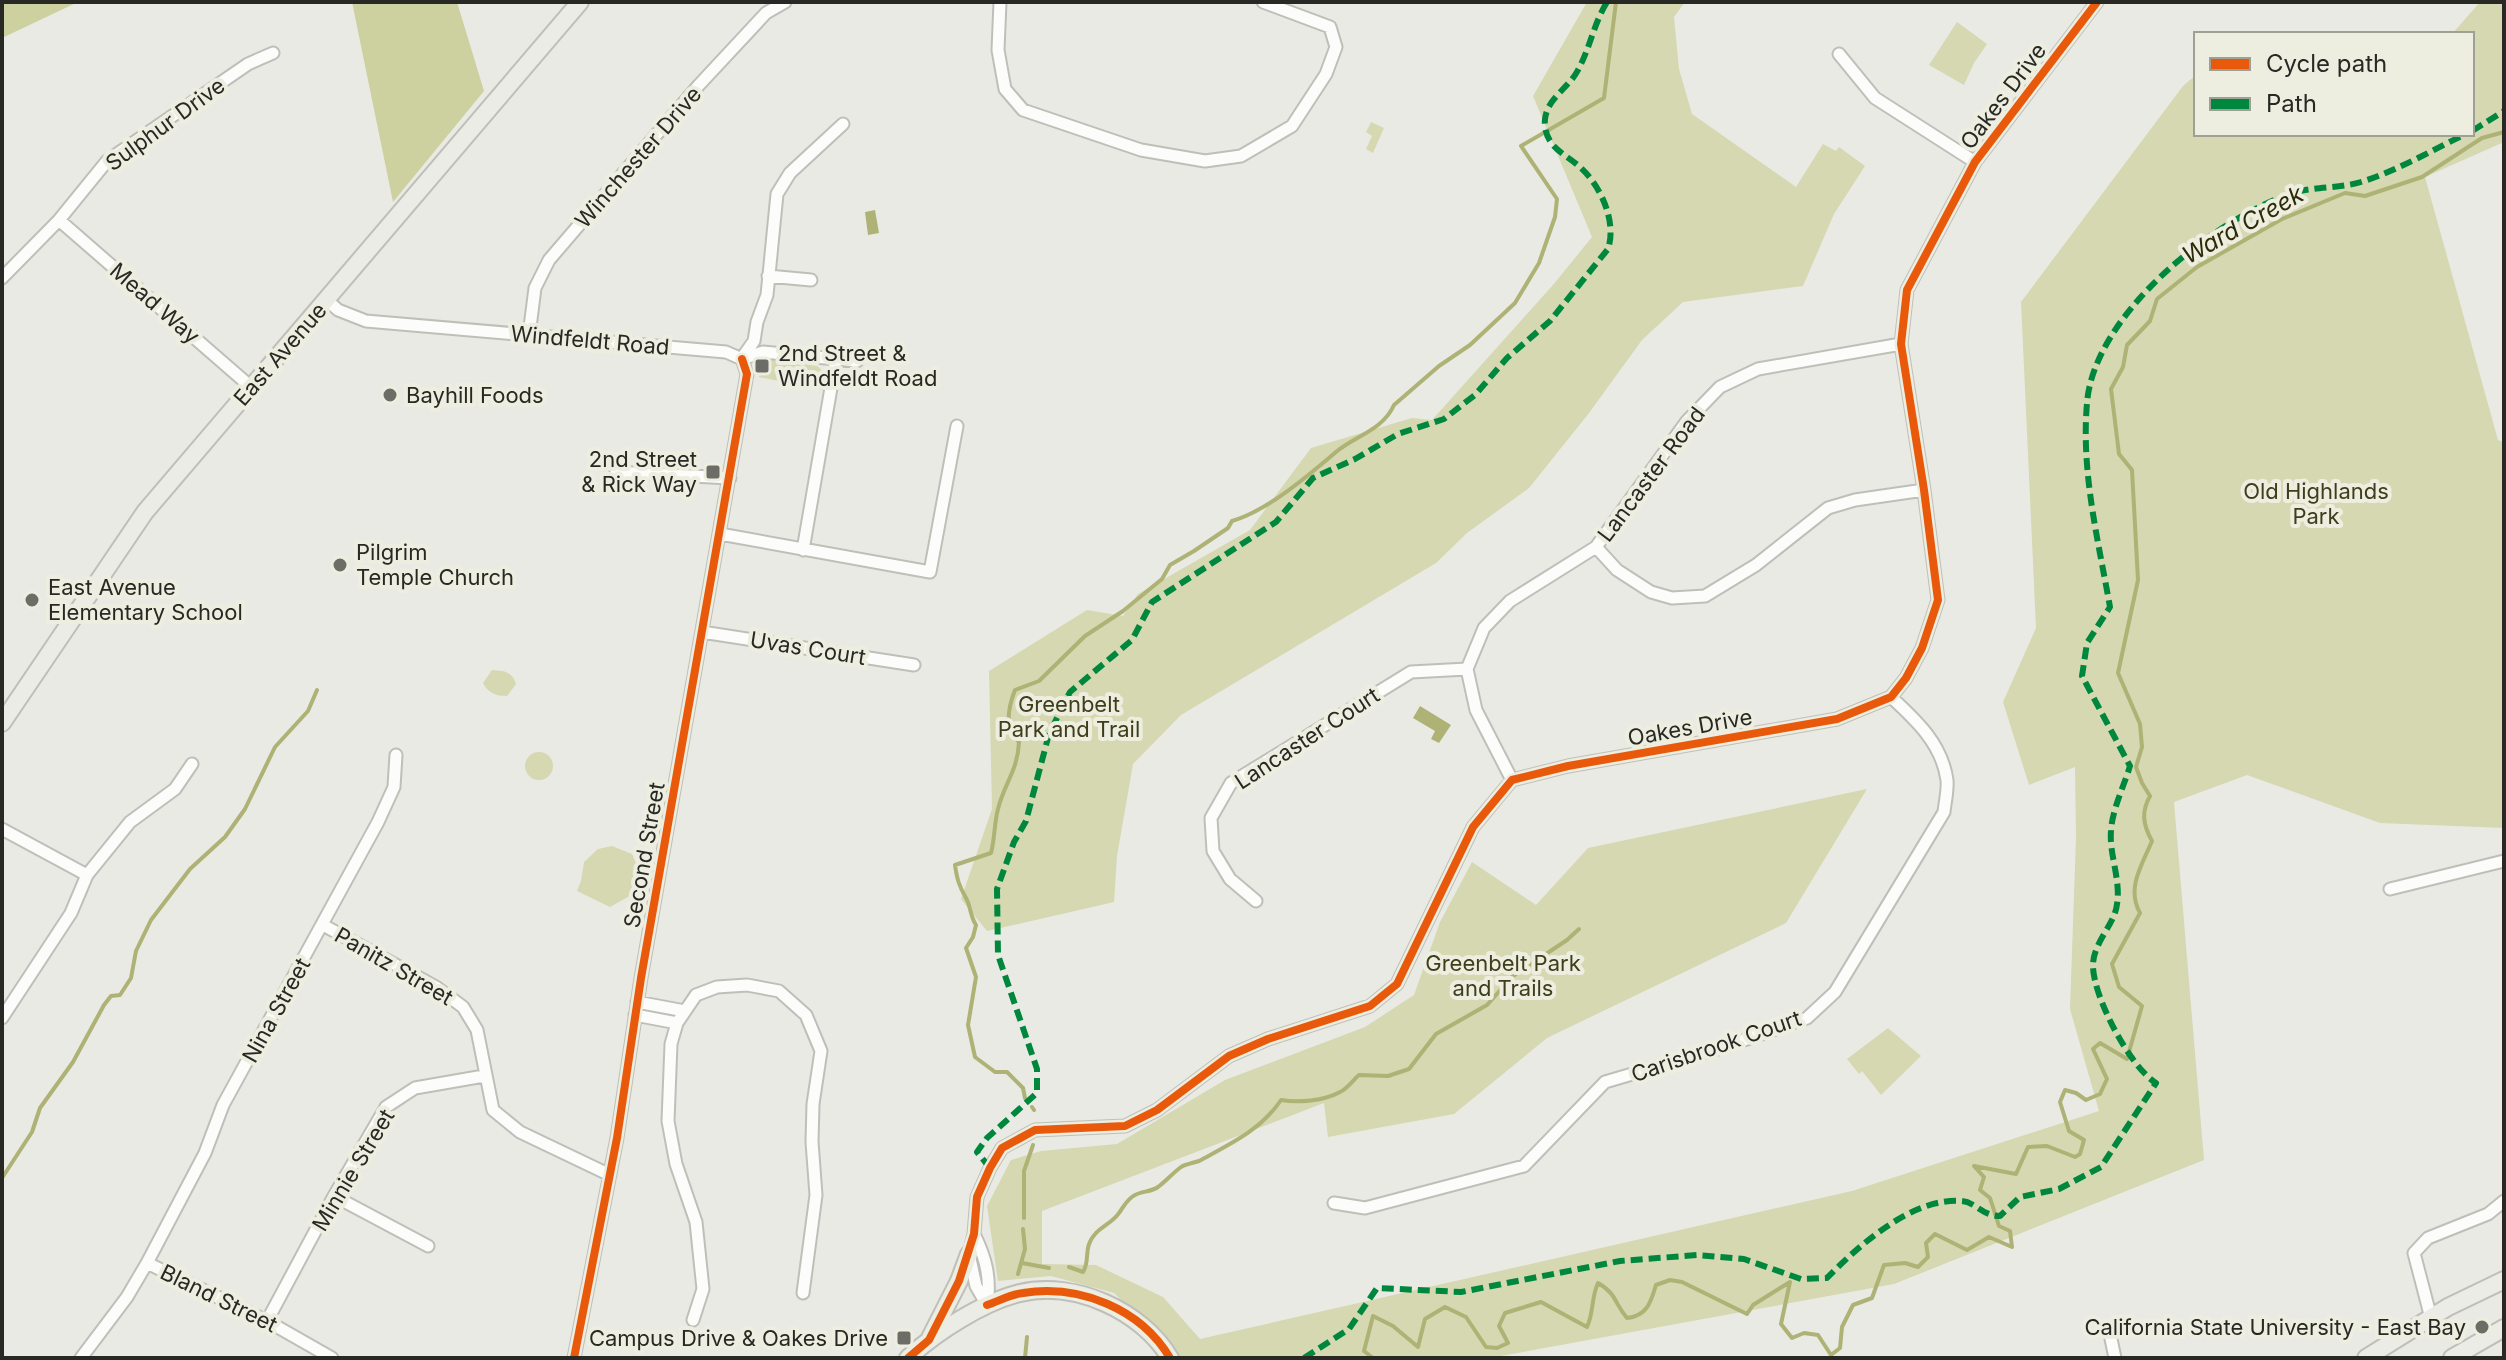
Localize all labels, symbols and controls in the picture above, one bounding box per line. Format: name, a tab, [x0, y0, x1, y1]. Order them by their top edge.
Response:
legend	[2194, 32, 2474, 136]
street label: Oakes Drive	[1955, 38, 2051, 154]
text: Cycle path	[2266, 49, 2387, 78]
street label: Sulphur Drive	[100, 72, 230, 176]
street label: Winchester Drive	[570, 81, 706, 233]
text: Path	[2266, 89, 2317, 118]
water label: Ward Creek	[2177, 179, 2309, 270]
street label: Mead Way	[105, 257, 205, 349]
street label: East Avenue	[228, 297, 332, 411]
street label: Windfeldt Road	[509, 320, 671, 360]
place label: 2nd Street & Windfeldt Road	[778, 340, 937, 391]
marker: 2nd Street & Windfeldt Road	[753, 357, 771, 375]
place label: Bayhill Foods	[406, 382, 544, 408]
marker: Bayhill Foods	[381, 386, 399, 404]
street label: Lancaster Road	[1592, 402, 1710, 546]
place label: 2nd Street & Rick Way	[581, 446, 697, 497]
marker: 2nd Street & Rick Way	[704, 463, 722, 481]
park label: Old Highlands Park	[2243, 478, 2389, 529]
place label: Pilgrim Temple Church	[356, 539, 514, 590]
marker: Pilgrim Temple Church	[331, 556, 349, 574]
place label: East Avenue Elementary School	[48, 574, 243, 625]
marker: East Avenue Elementary School	[23, 591, 41, 609]
street label: Uvas Court	[748, 626, 868, 670]
street label: Lancaster Court	[1230, 682, 1384, 794]
park label: Greenbelt Park and Trail	[998, 691, 1140, 742]
street label: Oakes Drive	[1626, 703, 1754, 751]
street label: Second Street	[618, 780, 670, 930]
street label: Panitz Street	[330, 922, 458, 1010]
park label: Greenbelt Park and Trails	[1425, 950, 1581, 1001]
street label: Nina Street	[237, 953, 315, 1067]
street label: Carisbrook Court	[1628, 1005, 1804, 1087]
street label: Minnie Street	[306, 1104, 400, 1236]
street label: Bland Street	[156, 1259, 282, 1337]
place label: California State University - East Bay	[2084, 1314, 2466, 1340]
marker: California State University - East Bay	[2473, 1318, 2491, 1336]
place label: Campus Drive & Oakes Drive	[589, 1325, 888, 1351]
marker: Campus Drive & Oakes Drive	[895, 1329, 913, 1347]

